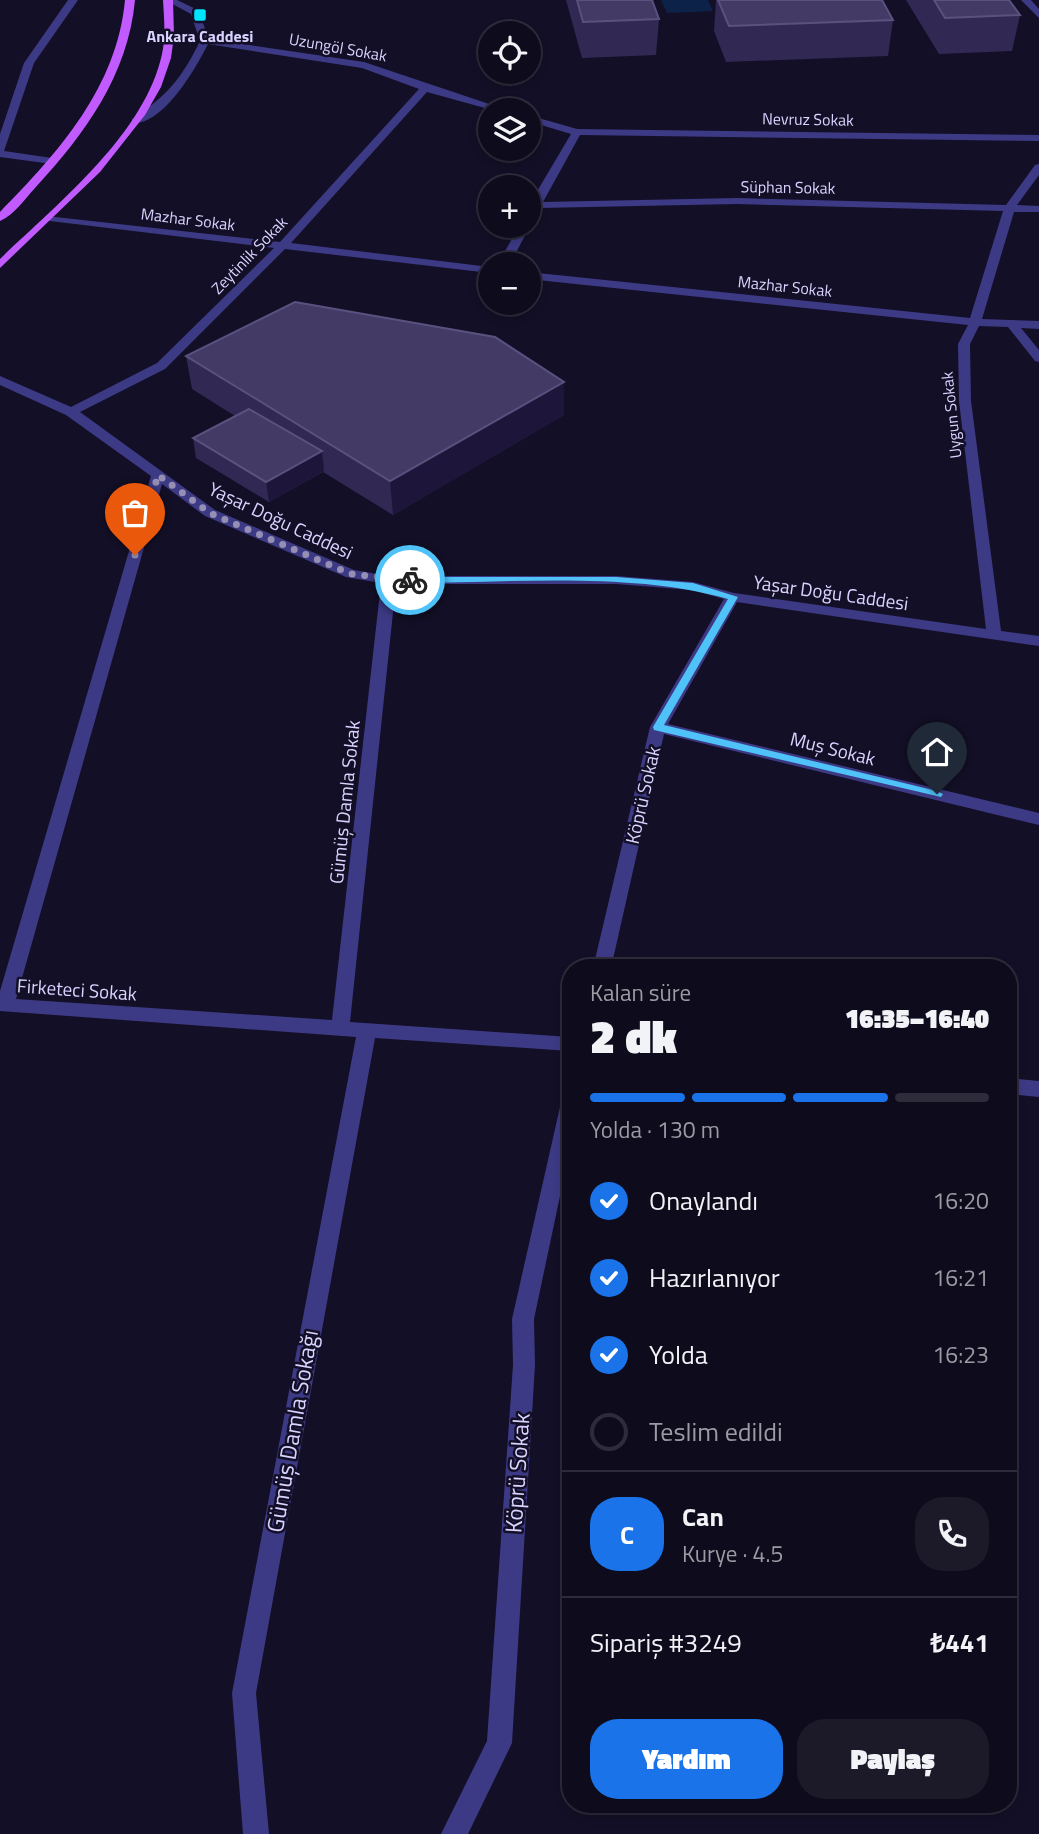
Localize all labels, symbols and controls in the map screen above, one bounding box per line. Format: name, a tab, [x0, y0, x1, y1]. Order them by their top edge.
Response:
marker: Ankara Caddesi	[192, 7, 208, 23]
map controls	[478, 21, 541, 315]
button: locate	[478, 21, 541, 84]
place label: Ankara Caddesi	[147, 24, 253, 48]
street label: Uzungöl Sokak	[287, 27, 389, 67]
button: layers	[478, 98, 541, 161]
street label: Nevruz Sokak	[762, 106, 854, 132]
street label: Süphan Sokak	[740, 174, 836, 200]
button: +	[478, 175, 541, 238]
street label: Mazhar Sokak	[139, 201, 237, 237]
street label: Zeytinlik Sokak	[205, 210, 293, 300]
button: −	[478, 252, 541, 315]
street label: Mazhar Sokak	[737, 269, 834, 303]
street label: Uygun Sokak	[934, 370, 967, 460]
street label: Yaşar Doğu Caddesi	[204, 474, 358, 566]
pin	[105, 483, 165, 555]
icon: bag	[116, 494, 154, 532]
courier	[375, 545, 445, 615]
icon: bike	[391, 561, 429, 599]
street label: Yaşar Doğu Caddesi	[751, 567, 911, 617]
street label: Gümüş Damla Sokak	[321, 719, 367, 885]
pin	[907, 722, 967, 794]
street label: Muş Sokak	[787, 723, 879, 773]
icon: home	[918, 733, 956, 771]
street label: Köprü Sokak	[617, 743, 667, 847]
street label: Firketeci Sokak	[16, 970, 138, 1008]
text: Kalan süre	[590, 975, 691, 1010]
text: 16:35–16:40	[845, 999, 989, 1038]
text: 2 dk	[590, 1001, 677, 1071]
text: Yolda · 130 m	[590, 1112, 720, 1147]
text: Onaylandı	[649, 1181, 758, 1220]
icon: check	[590, 1182, 628, 1220]
text: 16:20	[932, 1183, 989, 1218]
text: Hazırlanıyor	[649, 1258, 780, 1297]
icon: check	[590, 1259, 628, 1297]
text: 16:21	[932, 1260, 989, 1295]
street label: Gümüş Damla Sokağı	[257, 1327, 327, 1535]
text: Yolda	[649, 1335, 708, 1374]
icon: check	[590, 1336, 628, 1374]
text: 16:23	[932, 1337, 989, 1372]
street label: Köprü Sokak	[495, 1412, 539, 1534]
text: Teslim edildi	[649, 1412, 783, 1451]
text: Can	[682, 1497, 724, 1536]
button: phone	[915, 1497, 989, 1571]
text: C	[620, 1515, 634, 1554]
text: Kurye · 4.5	[682, 1536, 783, 1571]
text: Sipariş #3249	[590, 1623, 742, 1662]
text: ₺441	[930, 1623, 989, 1662]
button: Yardım	[590, 1719, 783, 1799]
button: Paylaş	[797, 1719, 989, 1799]

